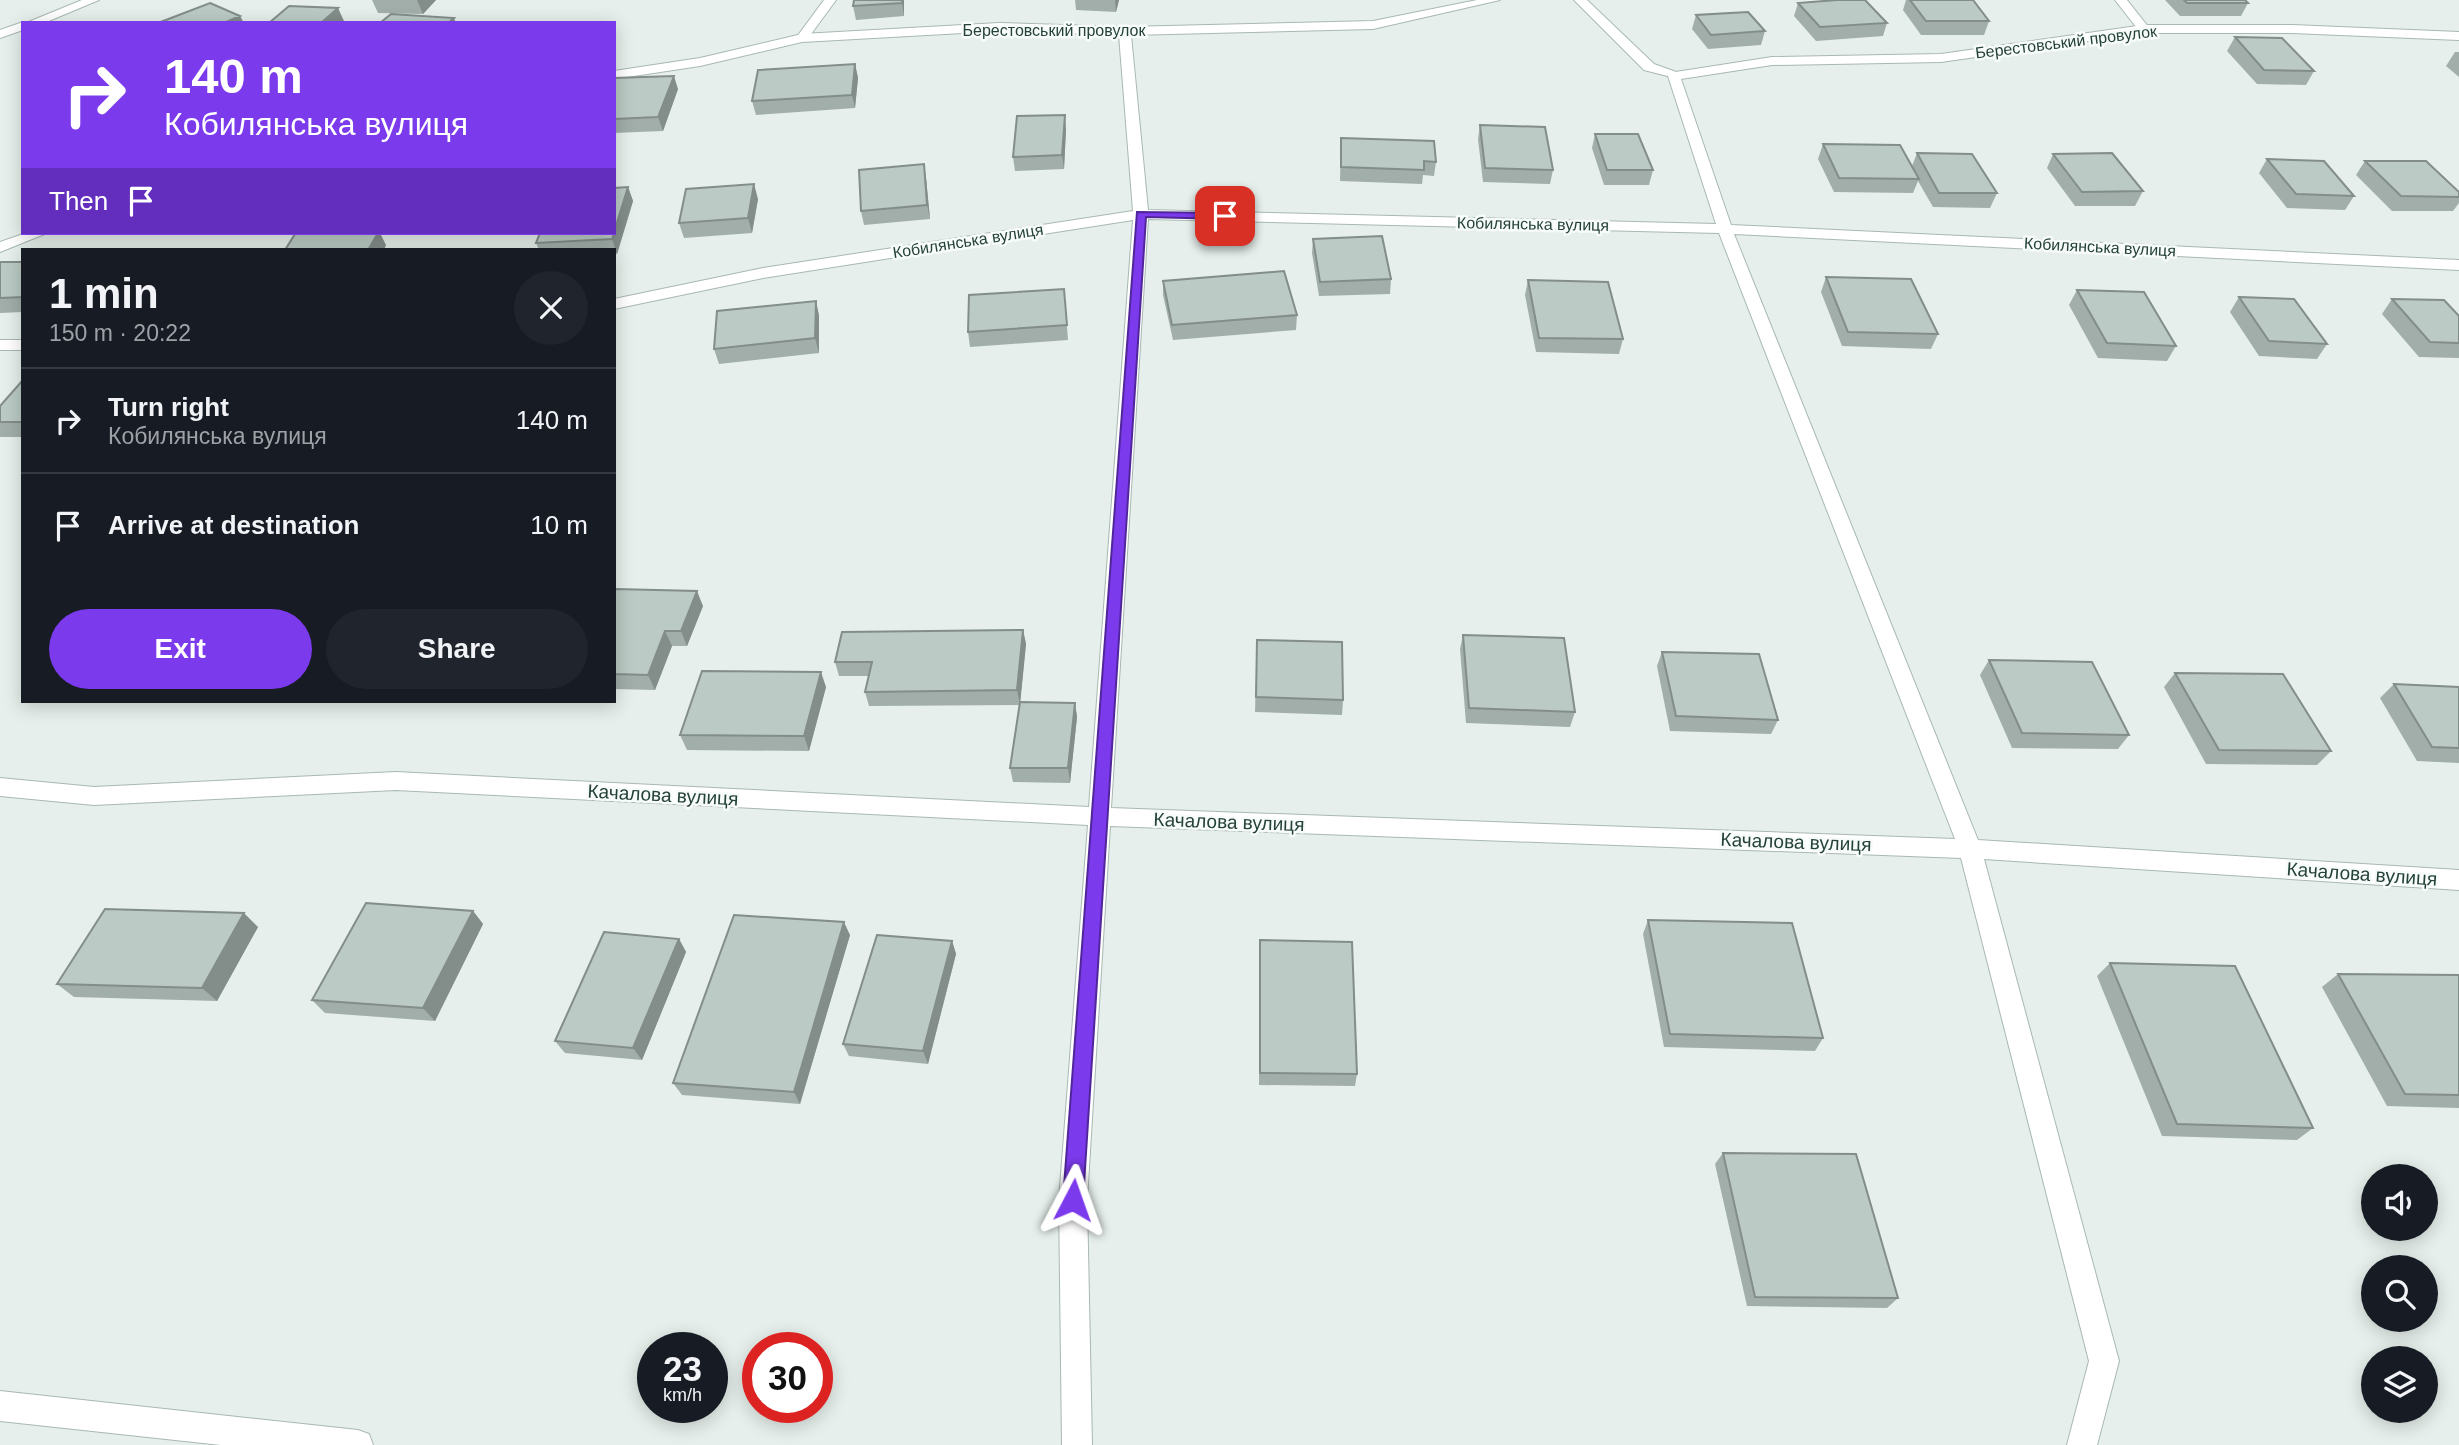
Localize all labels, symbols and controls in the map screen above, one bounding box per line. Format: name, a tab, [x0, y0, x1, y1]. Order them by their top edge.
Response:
street label: Берестовський провулок	[963, 22, 1146, 39]
street label: Берестовський провулок	[1974, 22, 2159, 62]
icon: right	[49, 49, 140, 140]
text: 140 m	[164, 49, 303, 103]
text: Кобилянська вулиця	[164, 106, 468, 142]
icon: arrive	[122, 182, 160, 220]
text: Then	[49, 186, 108, 216]
pin	[1195, 186, 1255, 246]
icon: arrive	[1206, 197, 1244, 235]
street label: Кобилянська вулиця	[1457, 214, 1609, 234]
street label: Кобилянська вулиця	[892, 221, 1044, 261]
street label: Кобилянська вулиця	[2024, 235, 2176, 259]
text: 1 min	[49, 270, 159, 317]
button: close	[514, 271, 588, 345]
text: 150 m · 20:22	[49, 320, 191, 346]
text: Turn right	[108, 392, 229, 422]
icon: right	[49, 402, 87, 440]
text: 140 m	[516, 405, 588, 435]
text: Кобилянська вулиця	[108, 423, 327, 449]
icon: arrive	[49, 507, 87, 545]
text: Arrive at destination	[108, 510, 359, 540]
text: 10 m	[530, 510, 588, 540]
button: Exit	[49, 609, 312, 689]
button: Share	[326, 609, 588, 689]
street label: Качалова вулиця	[587, 781, 739, 809]
street label: Качалова вулиця	[1153, 809, 1305, 835]
street label: Качалова вулиця	[1720, 829, 1872, 855]
street label: Качалова вулиця	[2286, 858, 2438, 890]
position arrow	[1036, 1163, 1110, 1237]
map controls	[2361, 1164, 2438, 1423]
button: sound	[2361, 1164, 2438, 1241]
button: search	[2361, 1255, 2438, 1332]
speed limit sign: 30	[742, 1332, 833, 1423]
button: layers	[2361, 1346, 2438, 1423]
text: 23	[663, 1349, 702, 1388]
text: km/h	[663, 1385, 702, 1405]

